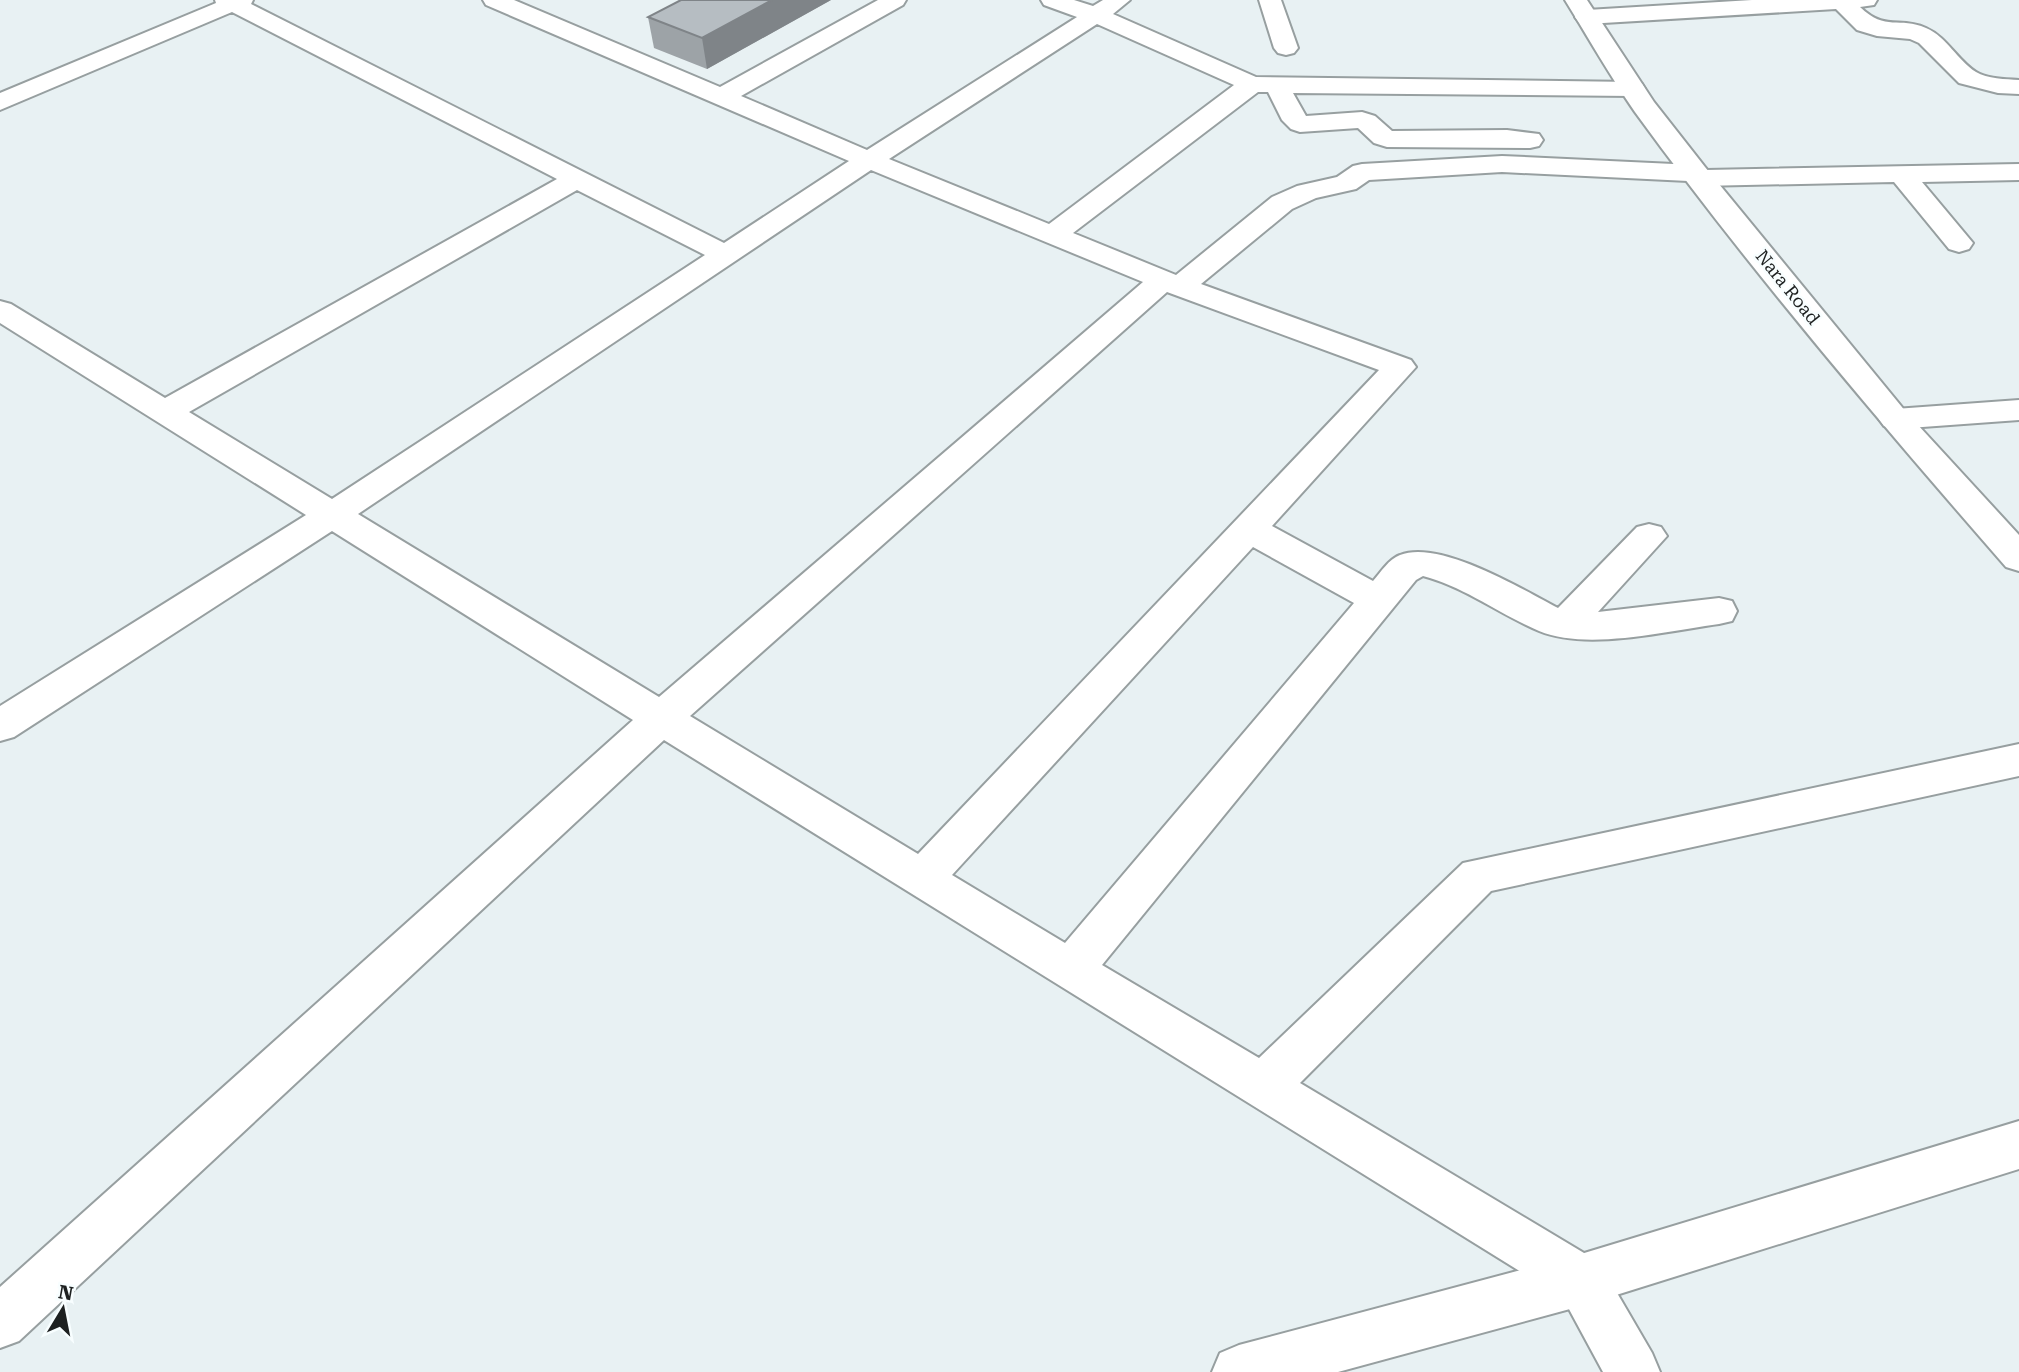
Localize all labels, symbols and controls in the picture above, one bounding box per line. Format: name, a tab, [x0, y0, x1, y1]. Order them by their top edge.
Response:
street label: Nara Road	[1752, 246, 1825, 329]
north arrow	[28, 1274, 98, 1344]
text: N	[57, 1280, 75, 1305]

